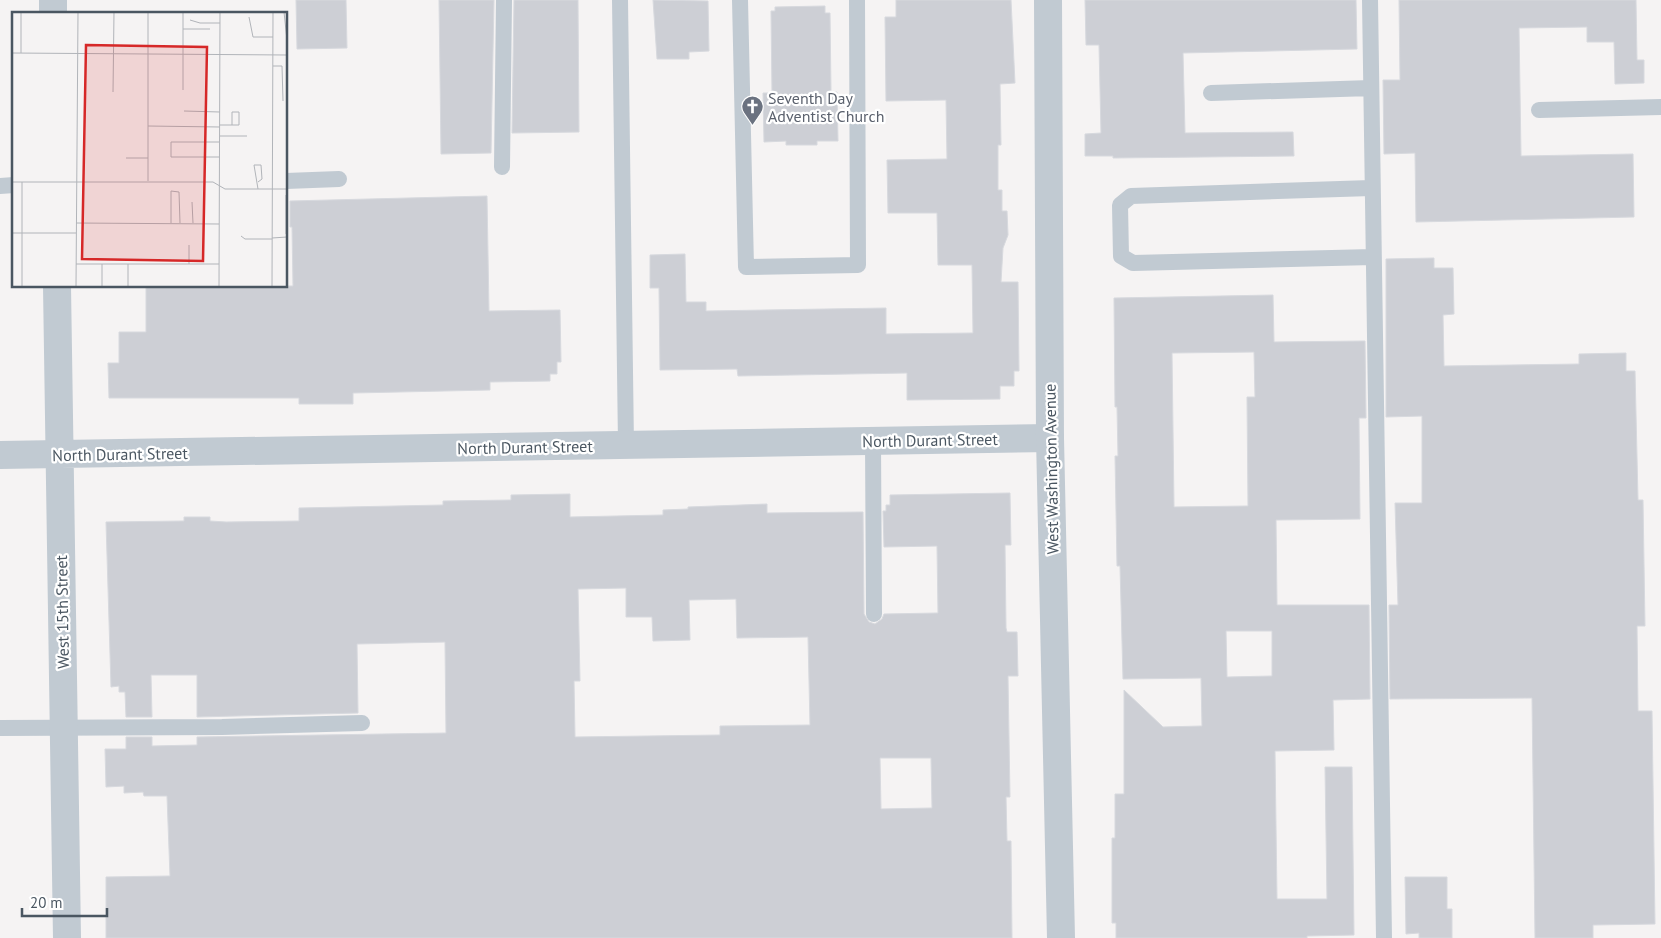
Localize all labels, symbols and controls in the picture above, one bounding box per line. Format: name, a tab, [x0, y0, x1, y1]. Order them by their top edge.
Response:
inset map	[12, 12, 288, 288]
place label: Seventh Day Adventist Church	[768, 88, 884, 126]
church icon: Seventh Day Adventist Church	[740, 95, 764, 126]
street label: West Washington Avenue	[1040, 383, 1062, 555]
street label: North Durant Street	[862, 429, 998, 451]
street label: North Durant Street	[457, 436, 593, 458]
street label: North Durant Street	[52, 443, 188, 465]
street label: West 15th Street	[51, 554, 73, 669]
scale bar	[22, 886, 108, 918]
text: 20 m	[30, 893, 63, 912]

